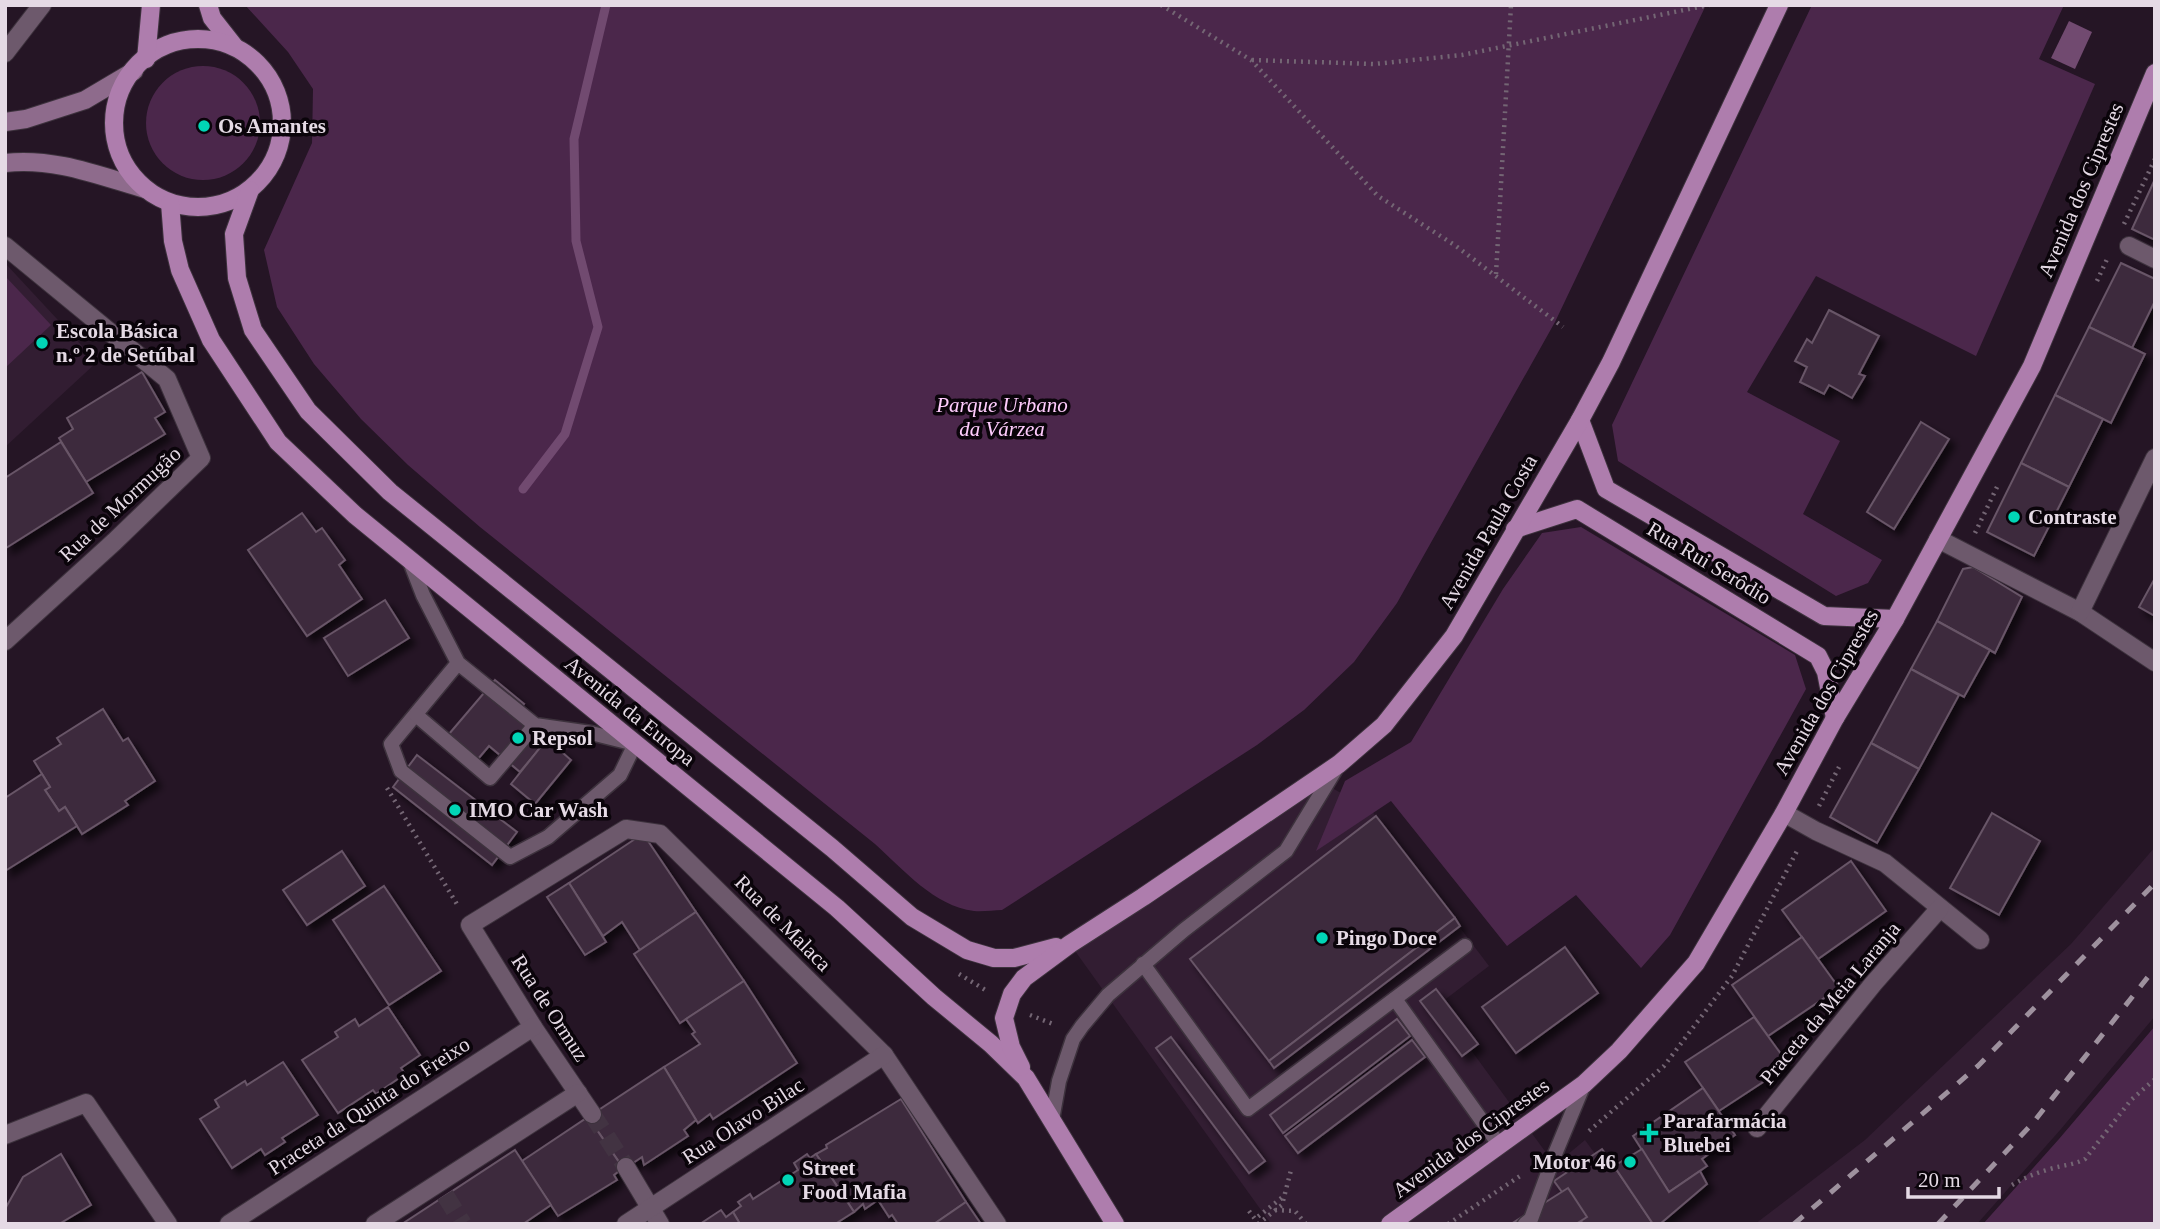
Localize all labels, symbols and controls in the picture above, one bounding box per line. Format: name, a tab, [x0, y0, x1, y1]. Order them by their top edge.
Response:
street label: Avenida dos Ciprestes	[2033, 99, 2129, 281]
place label: Os Amantes	[218, 114, 326, 138]
marker: Os Amantes	[196, 118, 212, 134]
place label: Escola Básica n.º 2 de Setúbal	[56, 319, 195, 367]
marker: Escola Básica n.º 2 de Setúbal	[34, 335, 50, 351]
park label: Parque Urbano da Várzea	[935, 393, 1068, 441]
street label: Rua de Mormugão	[54, 442, 186, 566]
street label: Avenida Paula Costa	[1434, 450, 1542, 614]
place label: Contraste	[2028, 505, 2117, 529]
marker: Contraste	[2006, 509, 2022, 525]
street label: Rua Rui Serôdio	[1643, 517, 1775, 609]
street label: Avenida dos Ciprestes	[1769, 605, 1883, 779]
street label: Avenida da Europa	[560, 651, 700, 771]
place label: Repsol	[532, 726, 593, 750]
marker: Repsol	[510, 730, 526, 746]
place label: IMO Car Wash	[469, 798, 609, 822]
marker: IMO Car Wash	[447, 802, 463, 818]
street label: Rua de Malaca	[730, 870, 836, 976]
street label: Praceta da Meia Laranja	[1755, 916, 1905, 1089]
place label: Pingo Doce	[1336, 926, 1437, 950]
marker: Pingo Doce	[1314, 930, 1330, 946]
street label: Rua de Ormuz	[507, 950, 593, 1066]
street label: Praceta da Quinta do Freixo	[264, 1032, 474, 1180]
street label: Rua Olavo Bilac	[678, 1073, 808, 1169]
street label: Avenida dos Ciprestes	[1388, 1073, 1554, 1203]
place label: Parafarmácia Bluebei	[1663, 1109, 1787, 1157]
marker: Parafarmácia Bluebei	[1641, 1125, 1657, 1141]
place label: Motor 46	[1533, 1150, 1616, 1174]
marker: Motor 46	[1622, 1154, 1638, 1170]
place label: Street Food Mafia	[802, 1156, 907, 1204]
scale bar	[1908, 1156, 1999, 1200]
text: 20 m	[1918, 1168, 1961, 1192]
marker: Street Food Mafia	[780, 1172, 796, 1188]

